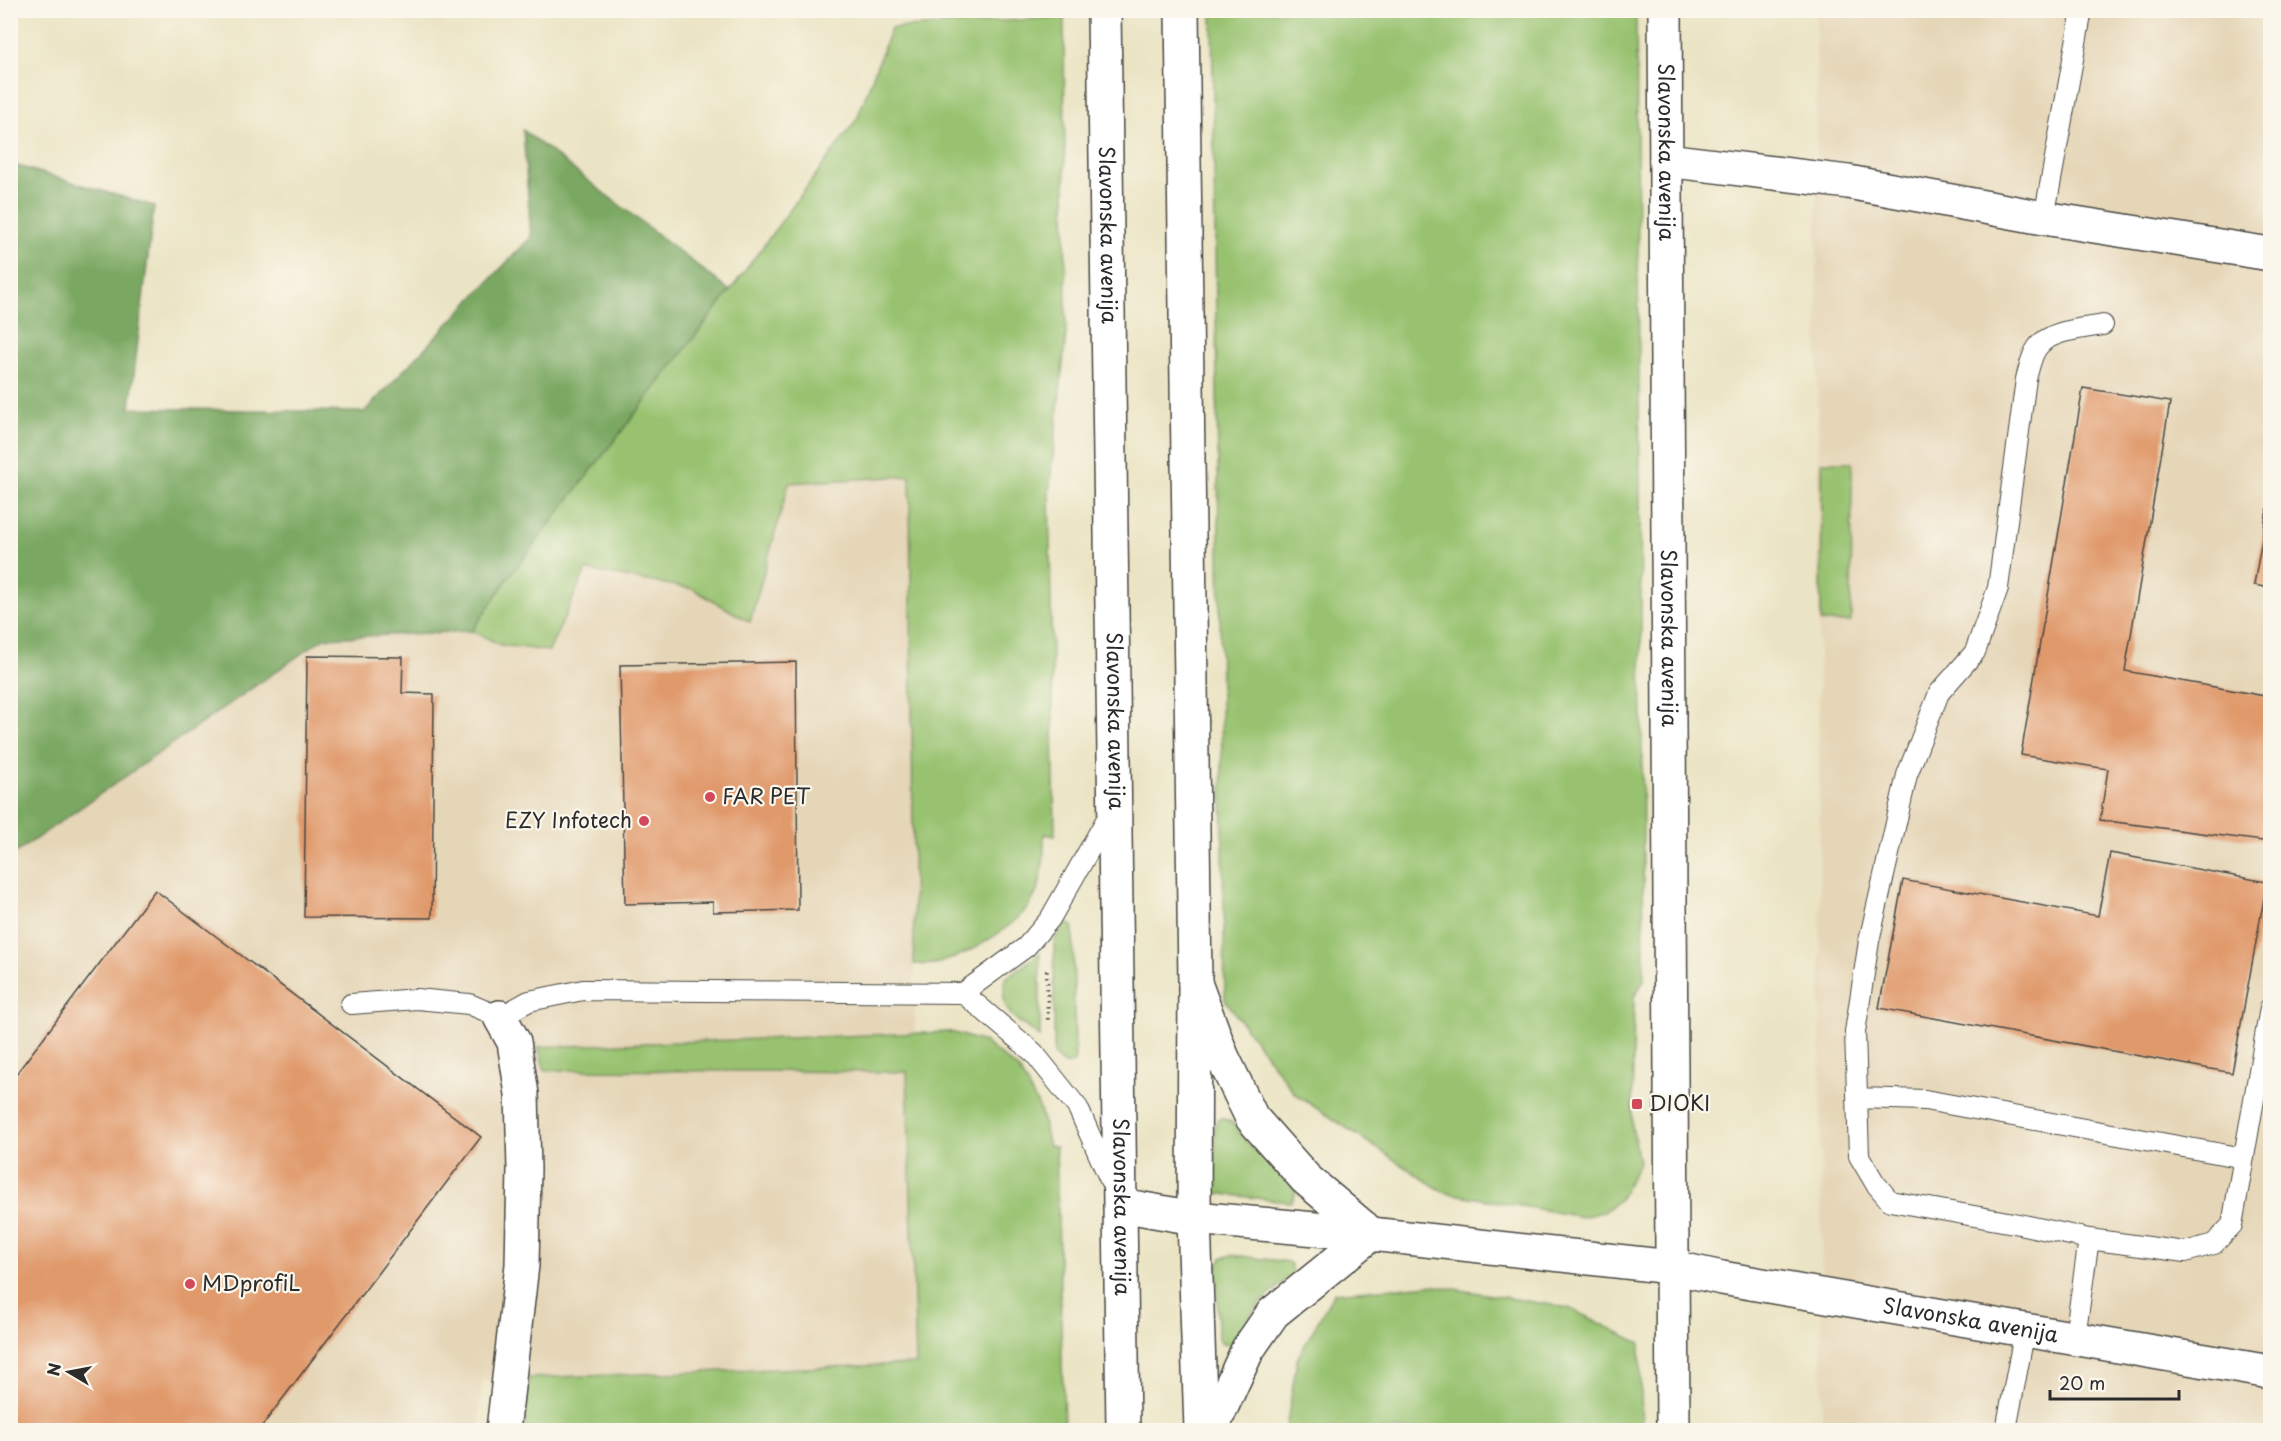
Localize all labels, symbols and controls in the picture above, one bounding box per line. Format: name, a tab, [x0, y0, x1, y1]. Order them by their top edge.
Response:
street label: Slavonska avenija	[1651, 63, 1684, 242]
street label: Slavonska avenija	[1092, 146, 1127, 325]
street label: Slavonska avenija	[1654, 549, 1687, 728]
street label: Slavonska avenija	[1100, 632, 1134, 811]
place label: FAR PET	[722, 779, 811, 811]
marker: FAR PET	[703, 790, 717, 804]
place label: EZY Infotech	[505, 803, 632, 835]
marker: EZY Infotech	[637, 814, 651, 828]
place label: DIOKI	[1649, 1086, 1710, 1118]
marker: DIOKI	[1630, 1097, 1644, 1111]
street label: Slavonska avenija	[1106, 1118, 1140, 1297]
place label: MDprofiL	[202, 1266, 301, 1298]
marker: MDprofiL	[183, 1277, 197, 1291]
street label: Slavonska avenija	[1881, 1288, 2062, 1350]
north arrow	[39, 1342, 99, 1402]
text: N	[40, 1361, 66, 1378]
scale bar	[2050, 1363, 2179, 1401]
text: 20 m	[2059, 1369, 2105, 1396]

